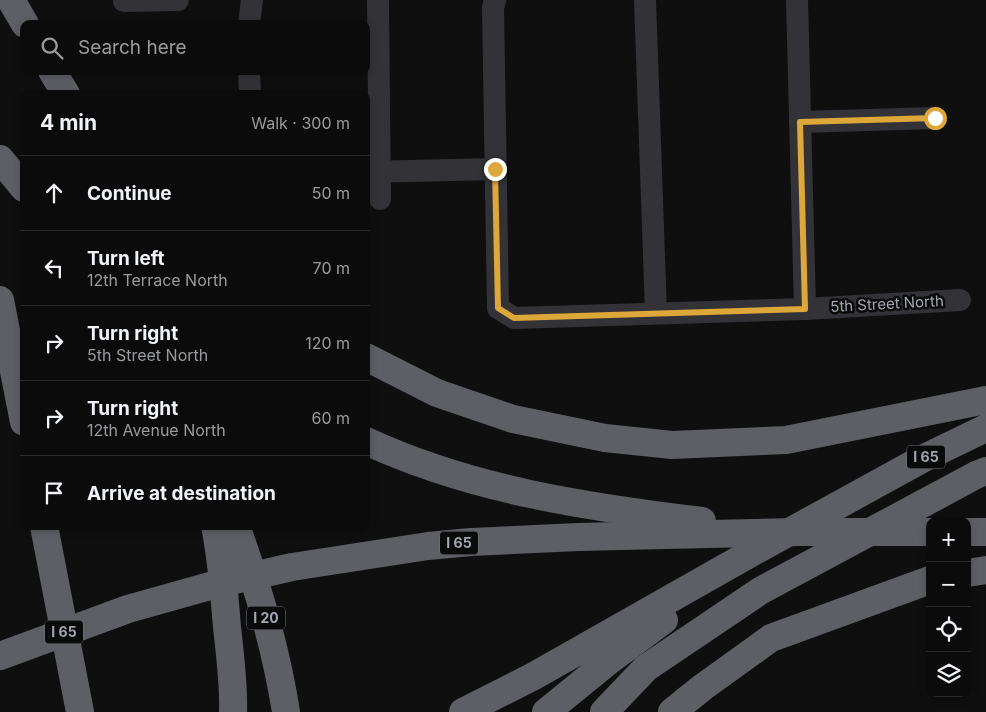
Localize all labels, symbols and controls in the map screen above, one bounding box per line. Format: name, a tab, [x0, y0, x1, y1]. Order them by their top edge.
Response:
search box	[20, 20, 370, 75]
icon: search	[38, 34, 66, 62]
text: Search here	[78, 36, 187, 59]
route start	[924, 107, 947, 130]
text: 4 min	[40, 110, 97, 135]
text: Walk · 300 m	[251, 113, 350, 133]
route end	[484, 158, 507, 181]
icon: ahead	[40, 179, 68, 207]
text: Continue	[87, 182, 172, 205]
text: 50 m	[312, 183, 350, 203]
text: Turn left	[87, 247, 165, 270]
icon: left	[40, 254, 68, 282]
text: 70 m	[313, 258, 350, 278]
text: 12th Terrace North	[87, 270, 228, 290]
street label: 5th Street North	[830, 291, 944, 316]
text: Turn right	[87, 322, 178, 345]
icon: right	[40, 329, 68, 357]
text: 120 m	[305, 333, 350, 353]
text: 5th Street North	[87, 345, 208, 365]
text: Turn right	[87, 397, 178, 420]
icon: right	[40, 404, 68, 432]
text: 60 m	[311, 408, 350, 428]
text: 12th Avenue North	[87, 420, 226, 440]
road number: I 65	[907, 446, 945, 468]
icon: arrive	[40, 479, 68, 507]
text: Arrive at destination	[87, 482, 276, 505]
map controls	[926, 517, 971, 697]
button: +	[926, 517, 971, 562]
road number: I 65	[440, 532, 478, 554]
button: −	[926, 562, 971, 607]
road number: I 20	[247, 606, 285, 630]
button: locate	[926, 607, 971, 652]
road number: I 65	[45, 620, 83, 644]
button: layers	[926, 652, 971, 697]

